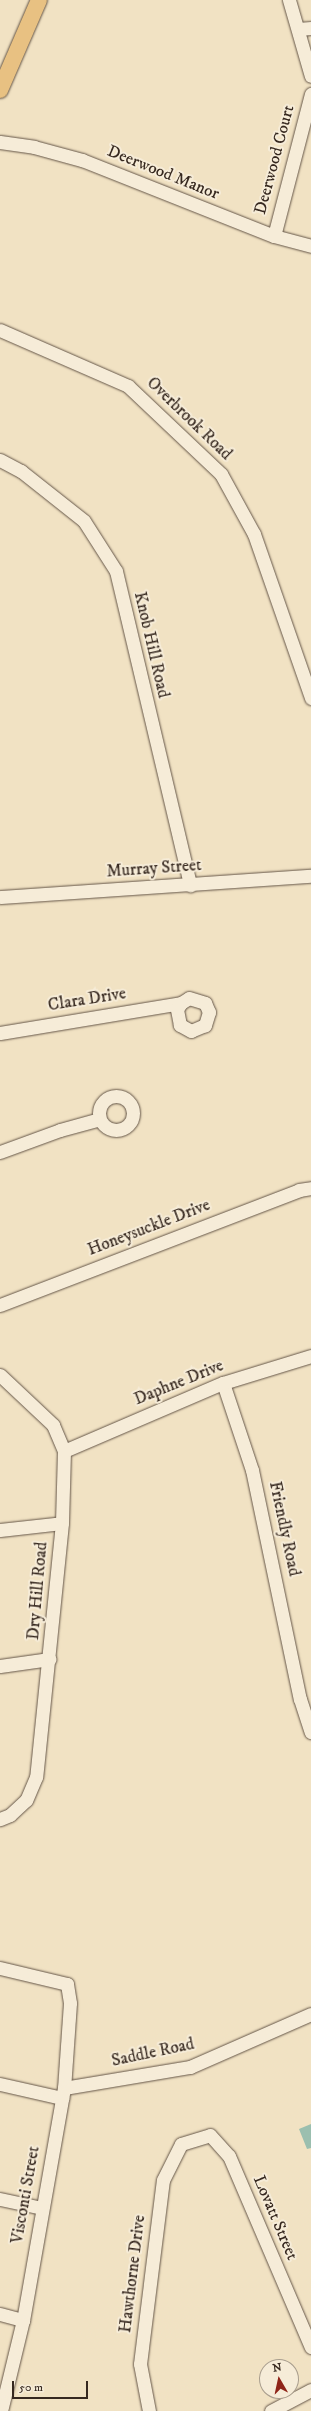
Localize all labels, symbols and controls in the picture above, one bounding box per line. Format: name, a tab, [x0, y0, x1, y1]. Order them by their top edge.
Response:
street label: Deerwood Court	[251, 103, 299, 217]
street label: Deerwood Manor	[104, 141, 222, 205]
street label: Overbrook Road	[142, 373, 236, 465]
street label: Knob Hill Road	[129, 590, 173, 700]
street label: Murray Street	[106, 856, 202, 882]
street label: Clara Drive	[47, 984, 127, 1016]
street label: Honeysuckle Drive	[85, 1195, 213, 1261]
street label: Daphne Drive	[131, 1356, 227, 1410]
street label: Friendly Road	[264, 1480, 304, 1578]
street label: Dry Hill Road	[24, 1541, 52, 1641]
street label: Saddle Road	[110, 2034, 196, 2072]
street label: Visconti Street	[7, 2145, 45, 2245]
street label: Lovatt Street	[248, 2173, 302, 2263]
street label: Hawthorne Drive	[116, 2214, 150, 2334]
north arrow	[259, 2359, 299, 2399]
text: N	[272, 2361, 283, 2376]
scale bar	[14, 2373, 90, 2399]
text: 50 m	[19, 2380, 43, 2395]

